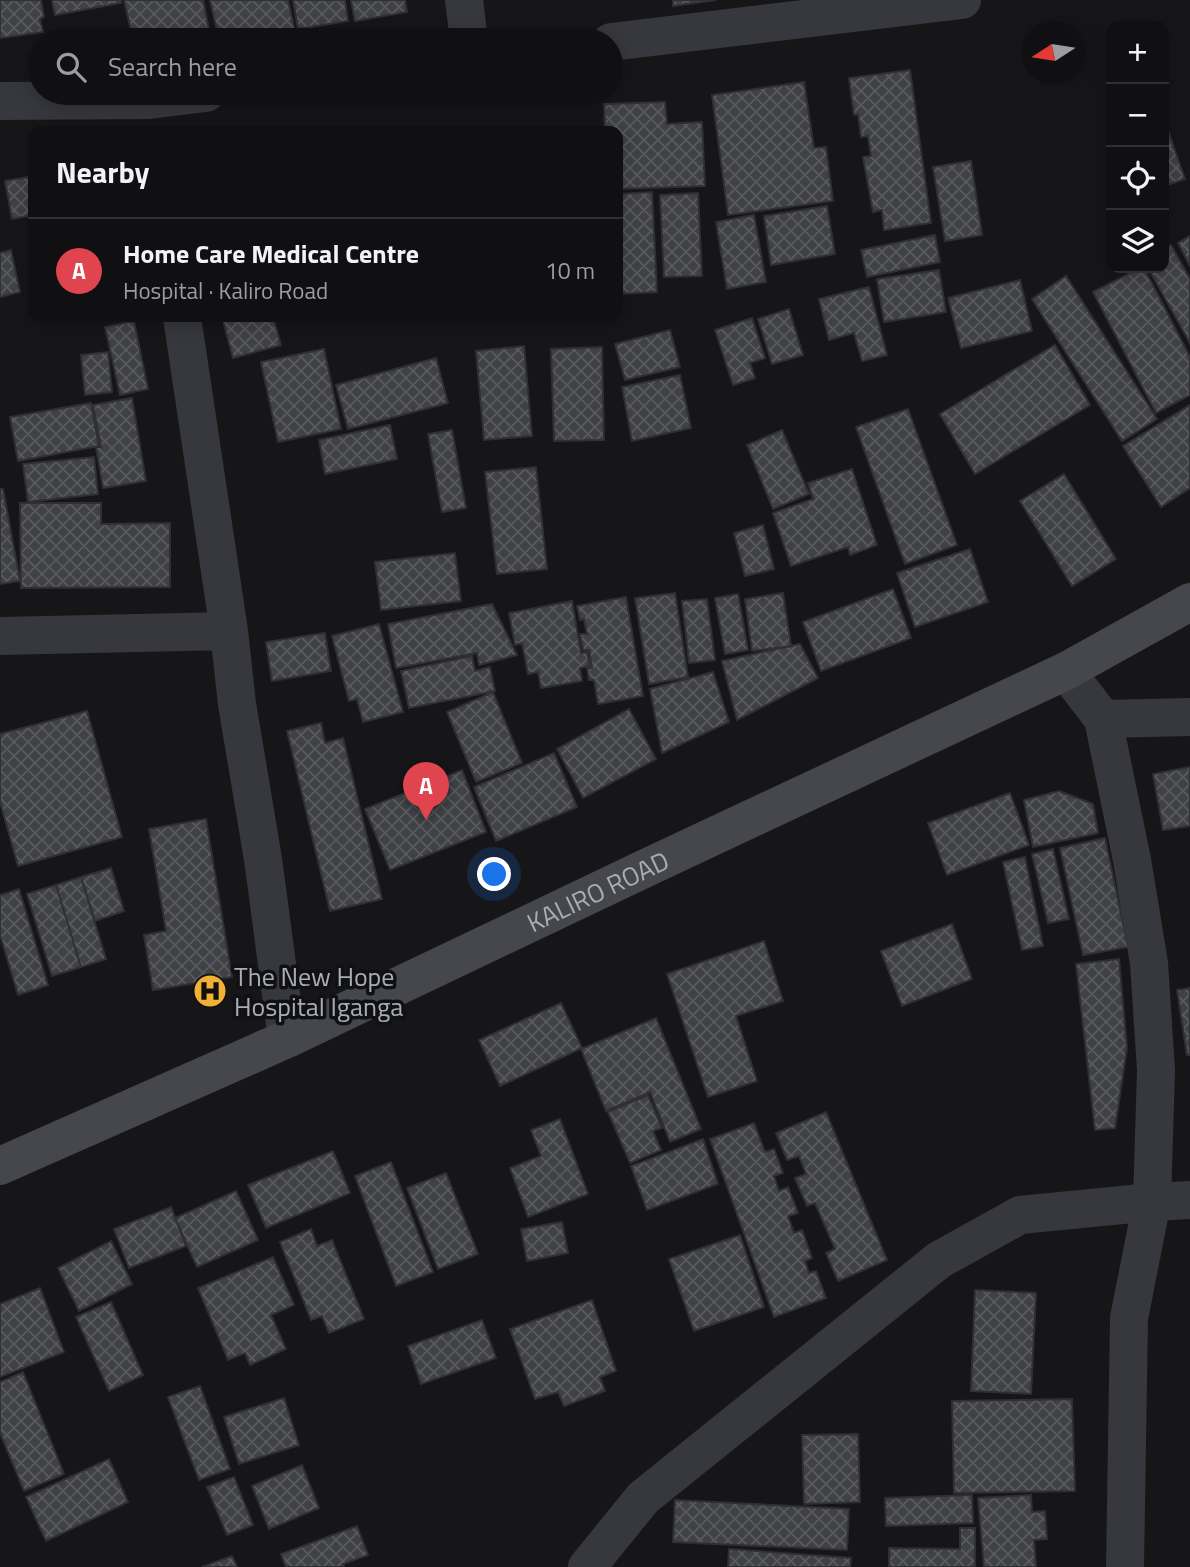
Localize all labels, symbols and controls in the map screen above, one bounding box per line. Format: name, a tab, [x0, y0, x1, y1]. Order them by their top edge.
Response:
north arrow	[1022, 21, 1085, 84]
map controls	[1106, 21, 1169, 273]
button: +	[1106, 21, 1169, 84]
search box	[28, 28, 623, 105]
text: Search here	[108, 47, 237, 86]
icon: search	[52, 48, 90, 86]
button: −	[1106, 84, 1169, 147]
button: locate	[1106, 147, 1169, 210]
text: Nearby	[56, 149, 149, 195]
button: layers	[1106, 210, 1169, 273]
text: Home Care Medical Centre	[123, 234, 419, 273]
text: A	[72, 253, 86, 288]
text: 10 m	[545, 253, 595, 288]
text: Hospital · Kaliro Road	[123, 273, 328, 308]
pin: A	[403, 762, 449, 820]
street label: KALIRO ROAD	[520, 840, 675, 942]
your location	[477, 857, 511, 891]
place label: The New Hope Hospital Iganga	[234, 957, 403, 1026]
hospital icon: The New Hope Hospital Iganga	[191, 972, 229, 1010]

